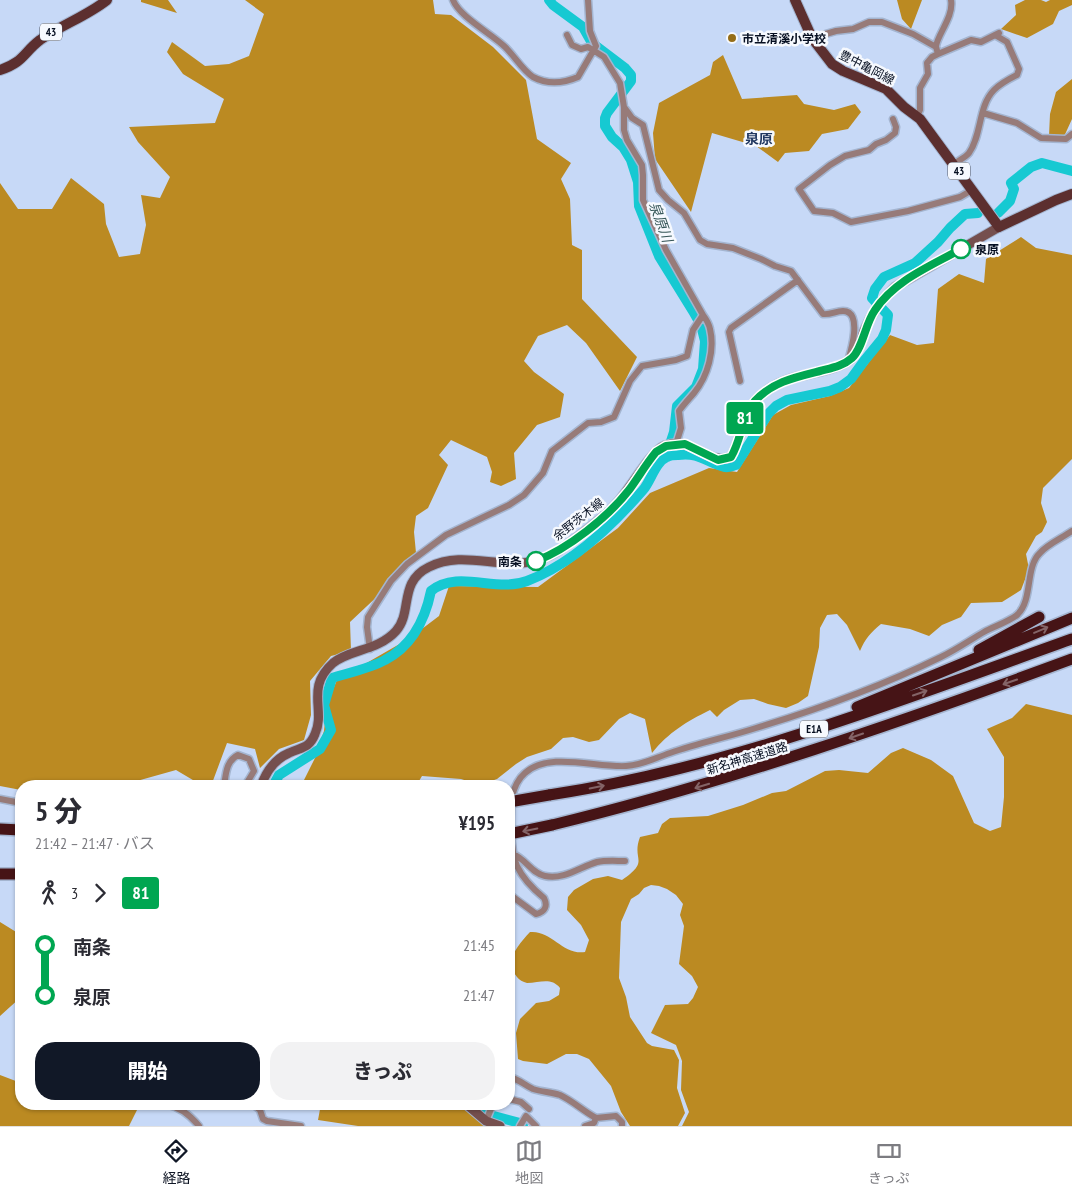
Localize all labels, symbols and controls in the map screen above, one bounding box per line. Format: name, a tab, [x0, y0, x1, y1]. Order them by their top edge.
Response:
road number: 43	[40, 24, 62, 41]
place label: 市立清溪小学校	[742, 31, 826, 46]
marker: 市立清溪小学校	[726, 32, 738, 44]
street label: 豊中亀岡線	[837, 47, 897, 87]
district label: 泉原	[745, 130, 773, 148]
road number: 43	[948, 162, 970, 180]
water label: 泉原川	[645, 199, 677, 247]
marker: 泉原	[951, 239, 971, 259]
place label: 泉原	[975, 242, 999, 257]
line badge: 81	[722, 402, 768, 434]
text: 81	[736, 406, 754, 429]
street label: 余野茨木線	[550, 495, 606, 543]
marker: 南条	[526, 551, 546, 571]
place label: 南条	[498, 554, 522, 569]
one-way arrow	[1033, 625, 1048, 635]
one-way arrow	[1002, 678, 1018, 687]
one-way arrow	[912, 688, 928, 697]
road number: E1A	[800, 721, 828, 738]
one-way arrow	[849, 731, 865, 741]
street label: 新名神高速道路	[705, 739, 789, 777]
one-way arrow	[694, 781, 710, 791]
one-way arrow	[588, 782, 604, 792]
text: 5 分	[35, 792, 82, 829]
text: ¥195	[459, 811, 495, 835]
one-way arrow	[523, 826, 539, 835]
text: 21:42 – 21:47 · バス	[35, 833, 155, 853]
icon: walk	[35, 879, 63, 907]
icon: forward	[86, 879, 114, 907]
text: 81	[132, 881, 149, 904]
text: 3	[71, 883, 78, 903]
text: 南条	[73, 935, 111, 959]
text: 21:45	[463, 935, 495, 955]
text: 泉原	[73, 985, 111, 1009]
text: 21:47	[463, 985, 495, 1005]
button: 開始	[35, 1042, 260, 1100]
button: きっぷ	[270, 1042, 495, 1100]
tab: 経路	[162, 1137, 190, 1187]
tab: 地図	[515, 1137, 543, 1187]
tab: きっぷ	[868, 1137, 910, 1187]

